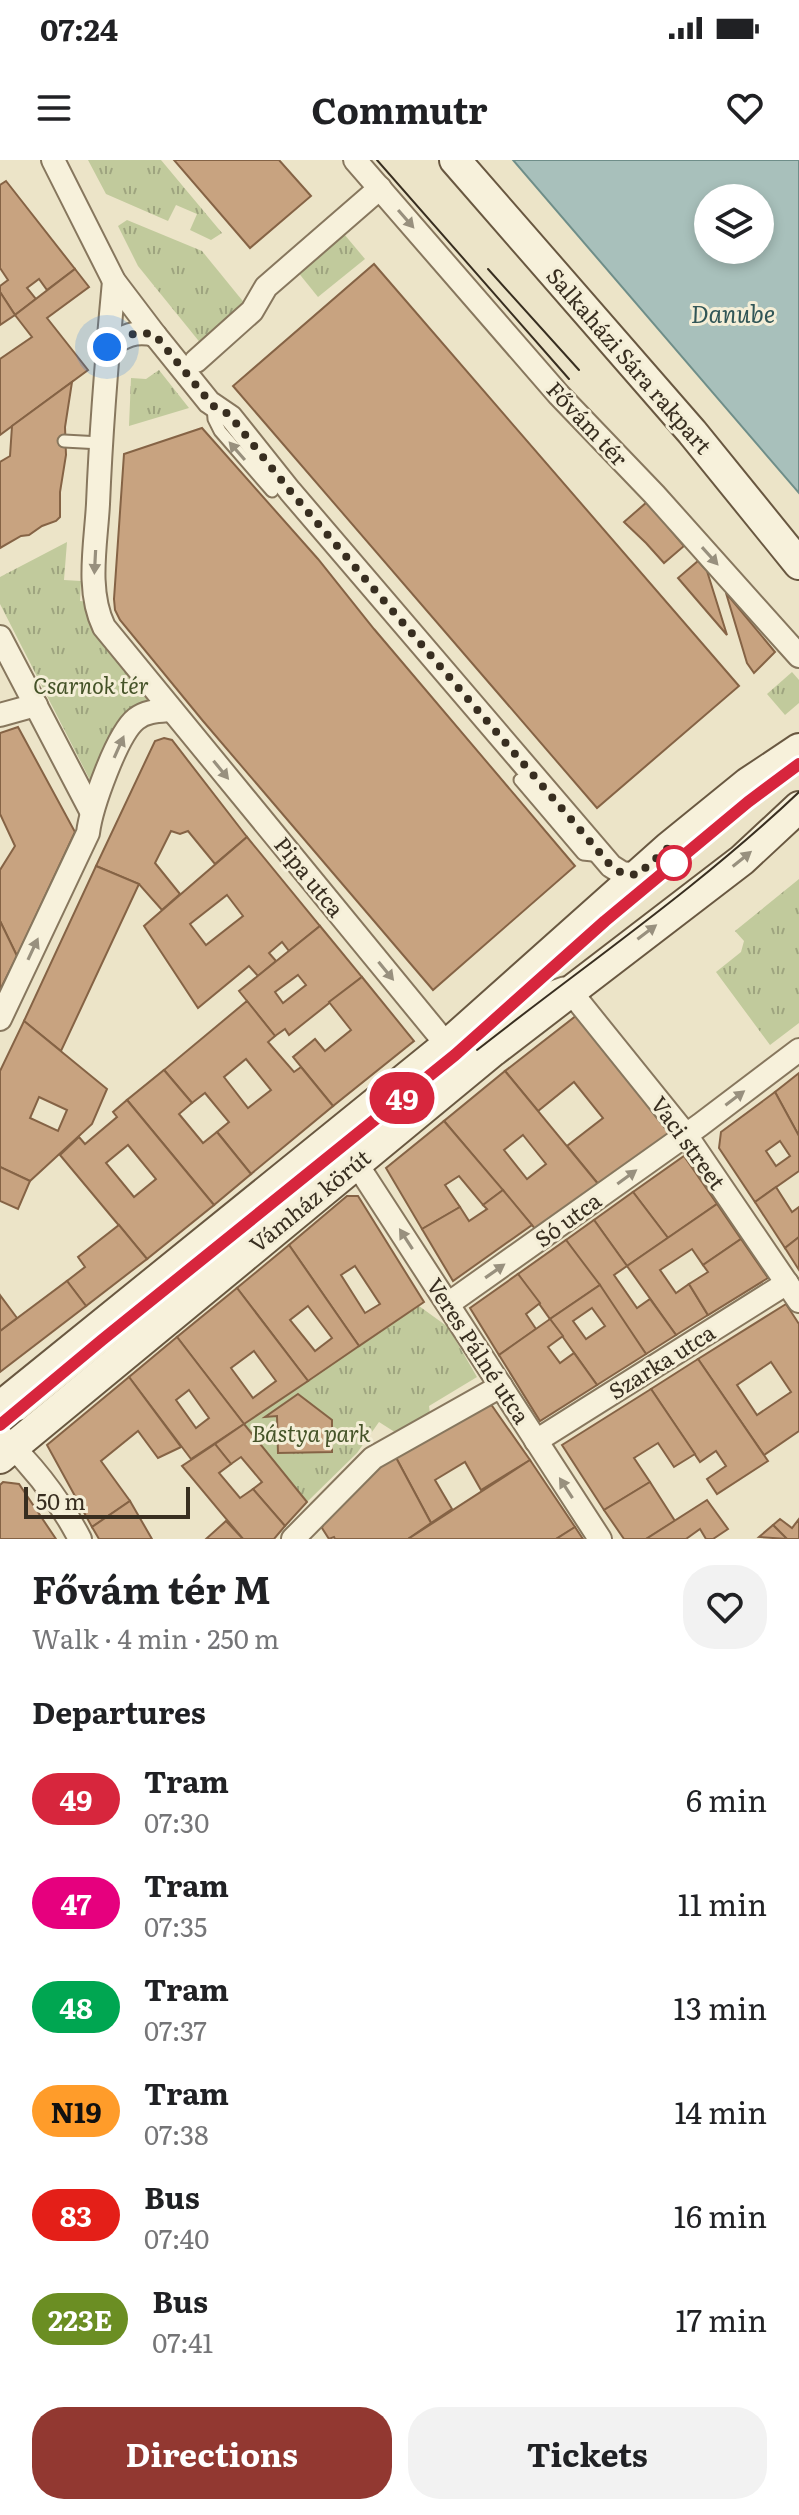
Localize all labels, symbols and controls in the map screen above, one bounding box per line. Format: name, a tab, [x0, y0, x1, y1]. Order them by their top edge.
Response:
text: 07:24	[40, 6, 118, 50]
text: Commutr	[311, 82, 488, 135]
icon: menu	[32, 86, 76, 130]
icon: heart	[723, 86, 767, 130]
map controls	[694, 184, 774, 264]
button: layers	[694, 184, 774, 264]
one-way arrow	[397, 209, 415, 229]
street label: Salkaházi Sára rakpart	[540, 260, 721, 461]
water label: Danube	[691, 295, 775, 330]
your location	[87, 327, 127, 367]
street label: Fővám tér	[540, 373, 637, 473]
one-way arrow	[229, 441, 246, 461]
one-way arrow	[700, 546, 718, 565]
one-way arrow	[89, 550, 102, 575]
park label: Csarnok tér	[33, 668, 149, 701]
one-way arrow	[112, 735, 125, 759]
one-way arrow	[212, 760, 229, 780]
street label: Pipa utca	[267, 829, 353, 924]
unlabelled marker	[657, 846, 691, 880]
one-way arrow	[732, 851, 752, 868]
one-way arrow	[637, 924, 657, 940]
one-way arrow	[26, 937, 40, 960]
one-way arrow	[377, 961, 394, 981]
line badge: 49	[366, 1072, 438, 1124]
text: 49	[385, 1077, 419, 1119]
street label: Vaci street	[644, 1088, 735, 1196]
one-way arrow	[725, 1091, 745, 1107]
street label: Vámház körút	[241, 1140, 377, 1259]
one-way arrow	[617, 1170, 638, 1185]
street label: Só utca	[527, 1183, 607, 1254]
one-way arrow	[398, 1228, 413, 1249]
one-way arrow	[484, 1264, 505, 1279]
street label: Veres Pálné utca	[420, 1271, 539, 1430]
street label: Szarka utca	[602, 1315, 721, 1407]
park label: Bástya park	[252, 1416, 371, 1449]
one-way arrow	[559, 1477, 574, 1498]
scale bar	[24, 1483, 190, 1519]
text: 50 m	[36, 1484, 86, 1517]
text: Fővám tér M	[32, 1559, 271, 1616]
button: heart	[683, 1565, 767, 1649]
text: Walk · 4 min · 250 m	[32, 1618, 279, 1657]
text: Departures	[32, 1689, 206, 1733]
text: Tram	[144, 1758, 229, 1802]
text: 6 min	[686, 1777, 767, 1821]
text: 49	[59, 1778, 93, 1820]
text: 07:30	[144, 1802, 209, 1841]
text: Tram	[144, 1862, 229, 1906]
text: 11 min	[678, 1881, 767, 1925]
text: 47	[60, 1882, 92, 1924]
text: 07:35	[144, 1906, 207, 1945]
text: Tram	[144, 1966, 229, 2010]
text: 13 min	[674, 1985, 767, 2029]
text: 48	[59, 1986, 93, 2028]
text: 07:37	[144, 2010, 207, 2049]
text: Tram	[144, 2070, 229, 2114]
text: 14 min	[675, 2089, 767, 2133]
text: N19	[50, 2090, 102, 2132]
text: 07:38	[144, 2114, 209, 2153]
text: Bus	[144, 2174, 200, 2218]
text: 16 min	[674, 2193, 767, 2237]
text: 83	[60, 2194, 92, 2236]
text: 07:40	[144, 2218, 209, 2257]
text: Bus	[152, 2278, 208, 2322]
text: 17 min	[676, 2297, 767, 2341]
text: 223E	[48, 2298, 112, 2340]
text: 07:41	[152, 2322, 213, 2361]
button: Directions	[32, 2407, 392, 2499]
button: Tickets	[408, 2407, 767, 2499]

